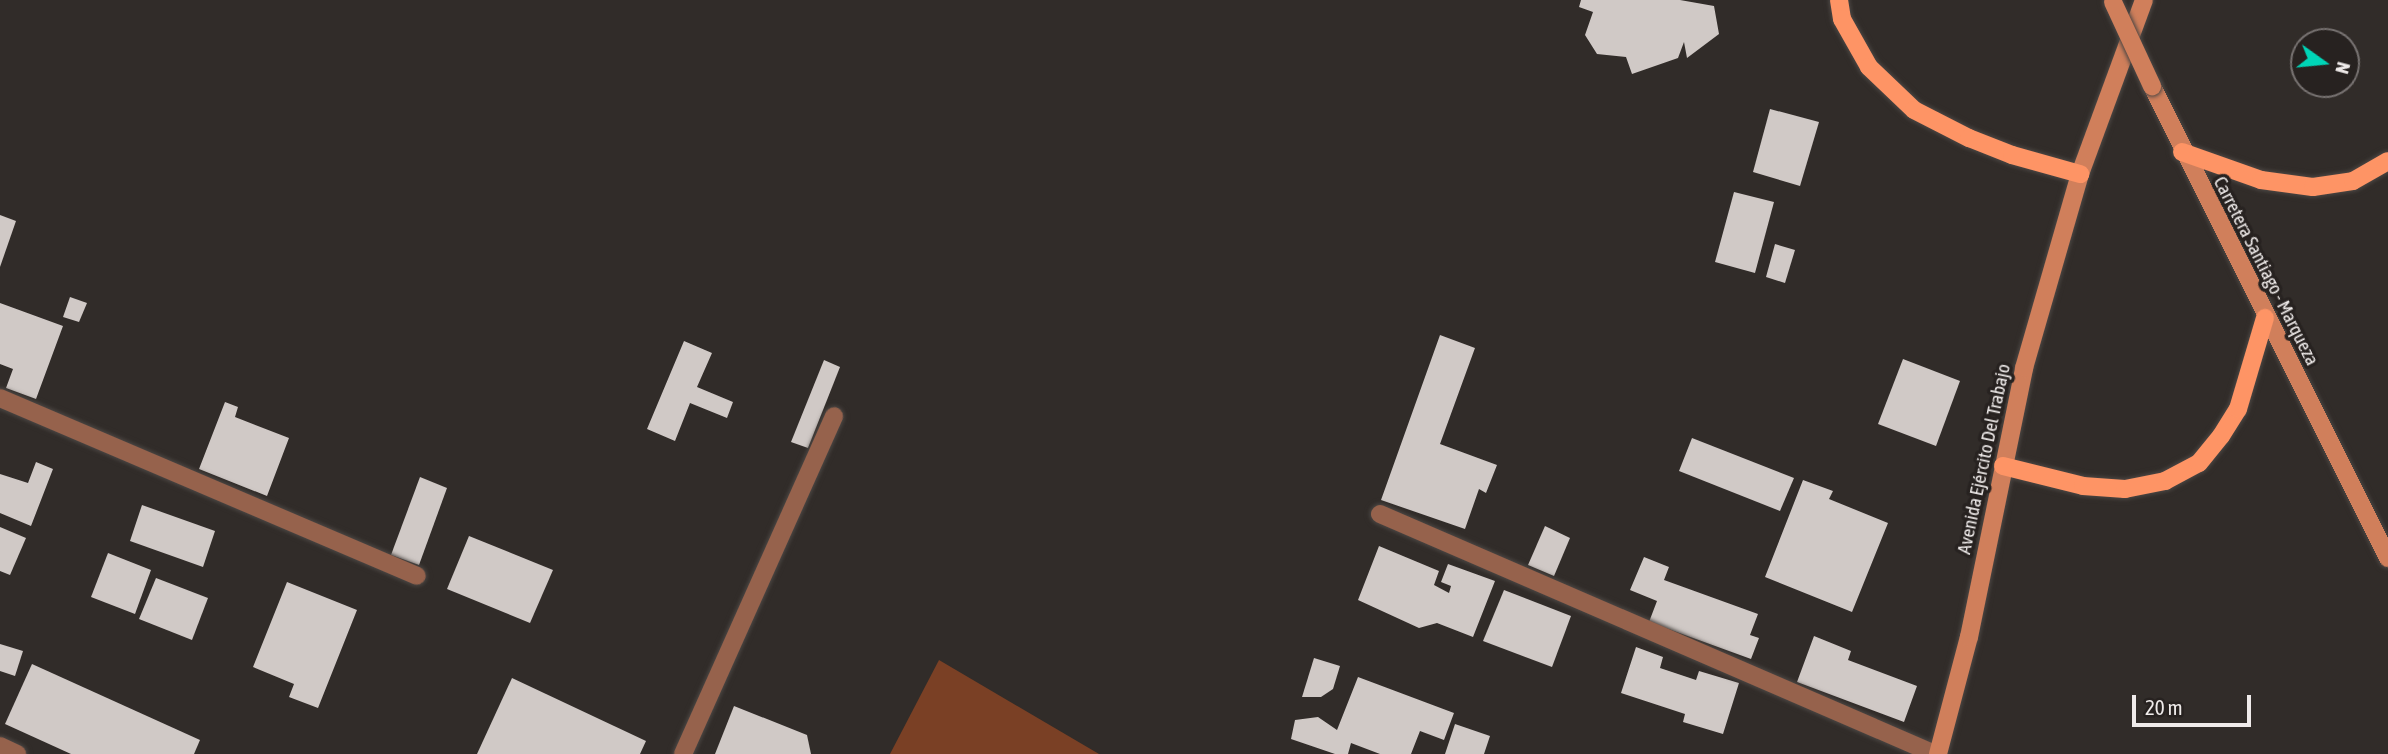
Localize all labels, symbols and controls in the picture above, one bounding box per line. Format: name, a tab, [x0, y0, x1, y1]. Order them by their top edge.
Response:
north arrow	[2290, 28, 2360, 98]
text: N	[2331, 60, 2355, 76]
street label: Carretera Santiago - Marqueza	[2208, 173, 2324, 369]
street label: Avenida Ejército Del Trabajo	[1953, 362, 2015, 556]
scale bar	[2136, 680, 2255, 724]
text: 20 m	[2145, 695, 2183, 719]

